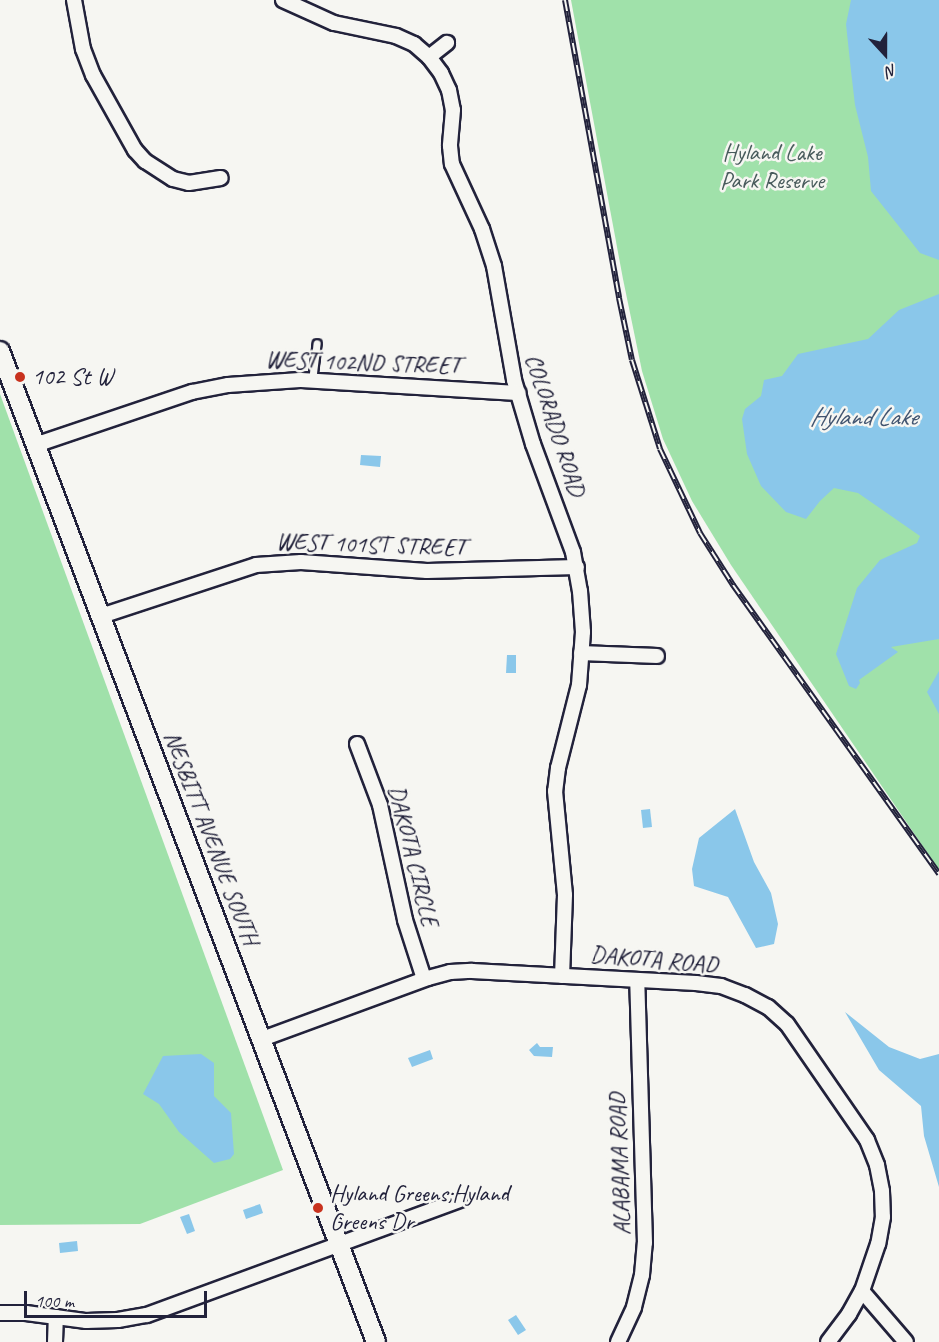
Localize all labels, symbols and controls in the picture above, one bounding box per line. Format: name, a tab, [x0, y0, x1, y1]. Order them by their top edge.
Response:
north arrow	[855, 24, 915, 84]
text: N	[883, 60, 900, 82]
park label: Hyland Lake Park Reserve	[720, 139, 824, 195]
street label: WEST 102ND STREET	[265, 345, 461, 381]
street label: COLORADO ROAD	[518, 350, 592, 500]
place label: 102 St W	[32, 363, 113, 391]
marker: 102 St W	[13, 370, 27, 384]
water label: Hyland Lake	[809, 401, 917, 433]
street label: WEST 101ST STREET	[276, 527, 466, 563]
street label: NESBITT AVENUE SOUTH	[157, 727, 265, 949]
street label: DAKOTA CIRCLE	[382, 783, 444, 929]
street label: DAKOTA ROAD	[589, 940, 719, 980]
street label: ALABAMA ROAD	[603, 1092, 637, 1236]
place label: Hyland Greens;Hyland Greens Dr	[330, 1180, 509, 1236]
marker: Hyland Greens;Hyland Greens Dr	[311, 1201, 325, 1215]
scale bar	[27, 1279, 210, 1317]
text: 100 m	[35, 1290, 74, 1312]

